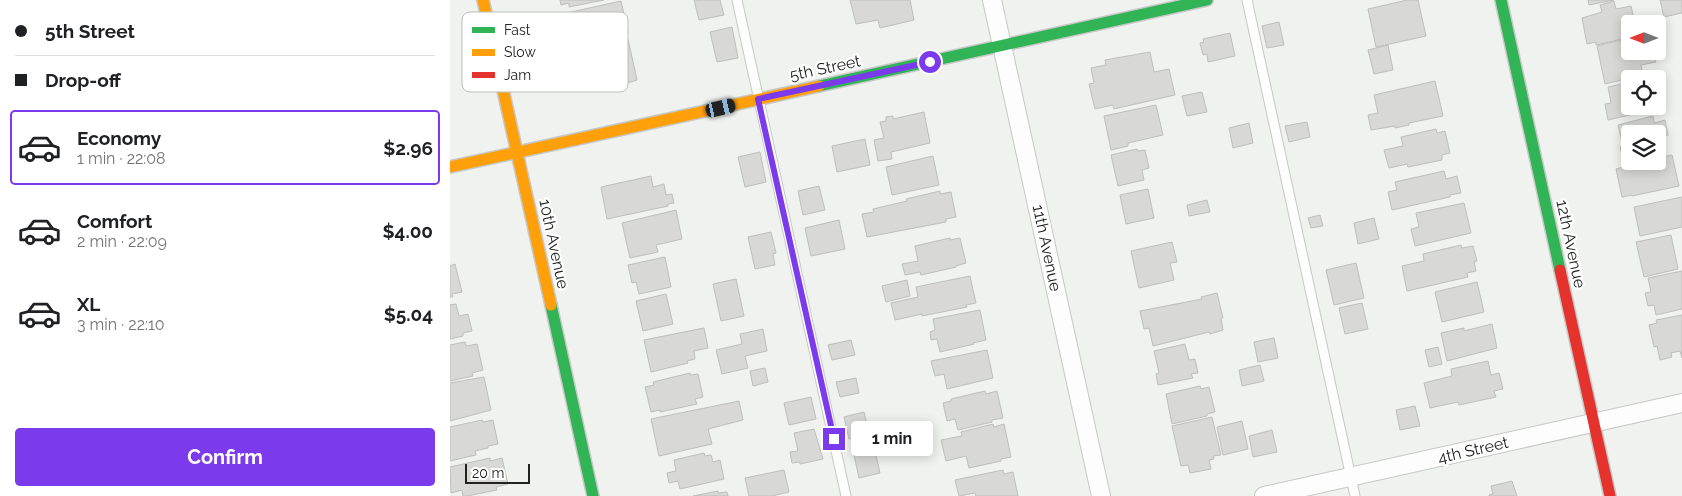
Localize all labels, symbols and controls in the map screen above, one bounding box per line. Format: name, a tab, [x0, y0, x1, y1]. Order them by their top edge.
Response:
legend	[462, 12, 628, 92]
north arrow	[1621, 15, 1666, 60]
map controls	[1621, 15, 1666, 170]
text: 5th Street	[45, 20, 135, 42]
text: Fast	[504, 22, 531, 38]
text: Slow	[504, 44, 536, 60]
street label: 5th Street	[788, 51, 863, 85]
route start	[919, 51, 941, 73]
text: Jam	[504, 67, 531, 83]
text: Drop-off	[45, 69, 121, 91]
button: locate	[1621, 70, 1666, 115]
car	[704, 97, 737, 119]
icon: car	[17, 125, 62, 170]
button: layers	[1621, 125, 1666, 170]
text: Economy	[77, 127, 161, 149]
text: $2.96	[383, 137, 433, 159]
text: 1 min · 22:08	[77, 149, 166, 168]
street label: 10th Avenue	[535, 197, 573, 291]
street label: 12th Avenue	[1552, 198, 1590, 290]
street label: 11th Avenue	[1029, 203, 1065, 293]
icon: car	[17, 208, 62, 253]
text: Comfort	[77, 210, 152, 232]
text: $4.00	[382, 220, 433, 242]
text: 2 min · 22:09	[77, 232, 167, 251]
icon: car	[17, 291, 62, 336]
text: XL	[77, 293, 100, 315]
text: $5.04	[384, 303, 433, 325]
text: 3 min · 22:10	[77, 315, 165, 334]
callout: 1 min	[852, 422, 934, 456]
button: Confirm	[15, 428, 435, 486]
route end	[823, 428, 845, 450]
text: 1 min	[872, 429, 912, 448]
street label: 4th Street	[1436, 433, 1511, 467]
scale bar	[465, 461, 530, 484]
text: 20 m	[472, 465, 504, 481]

